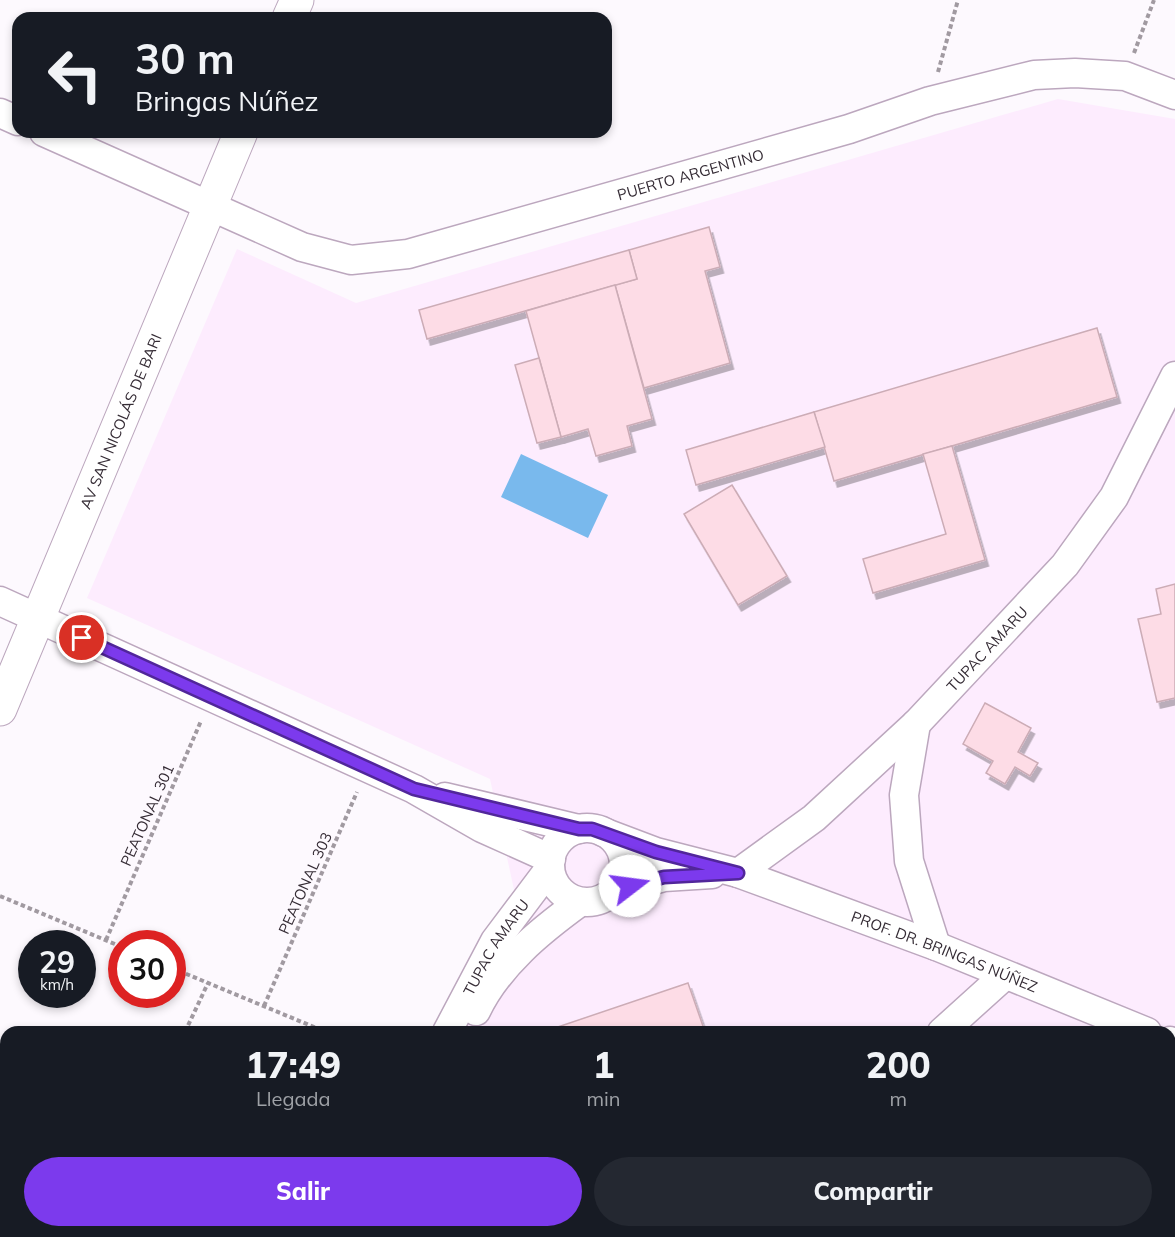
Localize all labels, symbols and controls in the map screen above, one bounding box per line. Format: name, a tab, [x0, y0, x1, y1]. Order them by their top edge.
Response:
text: 30 m	[135, 32, 235, 85]
icon: left	[36, 36, 114, 114]
text: Bringas Núñez	[135, 84, 319, 118]
street label: PUERTO ARGENTINO	[615, 144, 766, 204]
street label: AV SAN NICOLÁS DE BARI	[75, 331, 165, 512]
street label: TUPAC AMARU	[942, 602, 1031, 695]
pin	[56, 612, 107, 663]
icon: arrive	[65, 621, 98, 654]
street label: PEATONAL 301	[116, 761, 178, 869]
street label: PEATONAL 303	[274, 829, 336, 937]
position arrow	[598, 854, 662, 918]
street label: TUPAC AMARU	[459, 895, 533, 998]
street label: PROF. DR. BRINGAS NÚÑEZ	[849, 906, 1040, 996]
speed limit sign: 30	[108, 930, 186, 1008]
text: 29	[39, 943, 75, 981]
text: km/h	[40, 975, 74, 994]
text: 17:49	[245, 1042, 341, 1087]
text: 1	[593, 1042, 614, 1087]
text: 200	[866, 1042, 931, 1087]
text: Llegada	[256, 1086, 331, 1111]
text: min	[586, 1086, 621, 1111]
text: m	[889, 1086, 907, 1111]
button: Salir	[24, 1157, 582, 1226]
button: Compartir	[594, 1157, 1152, 1226]

